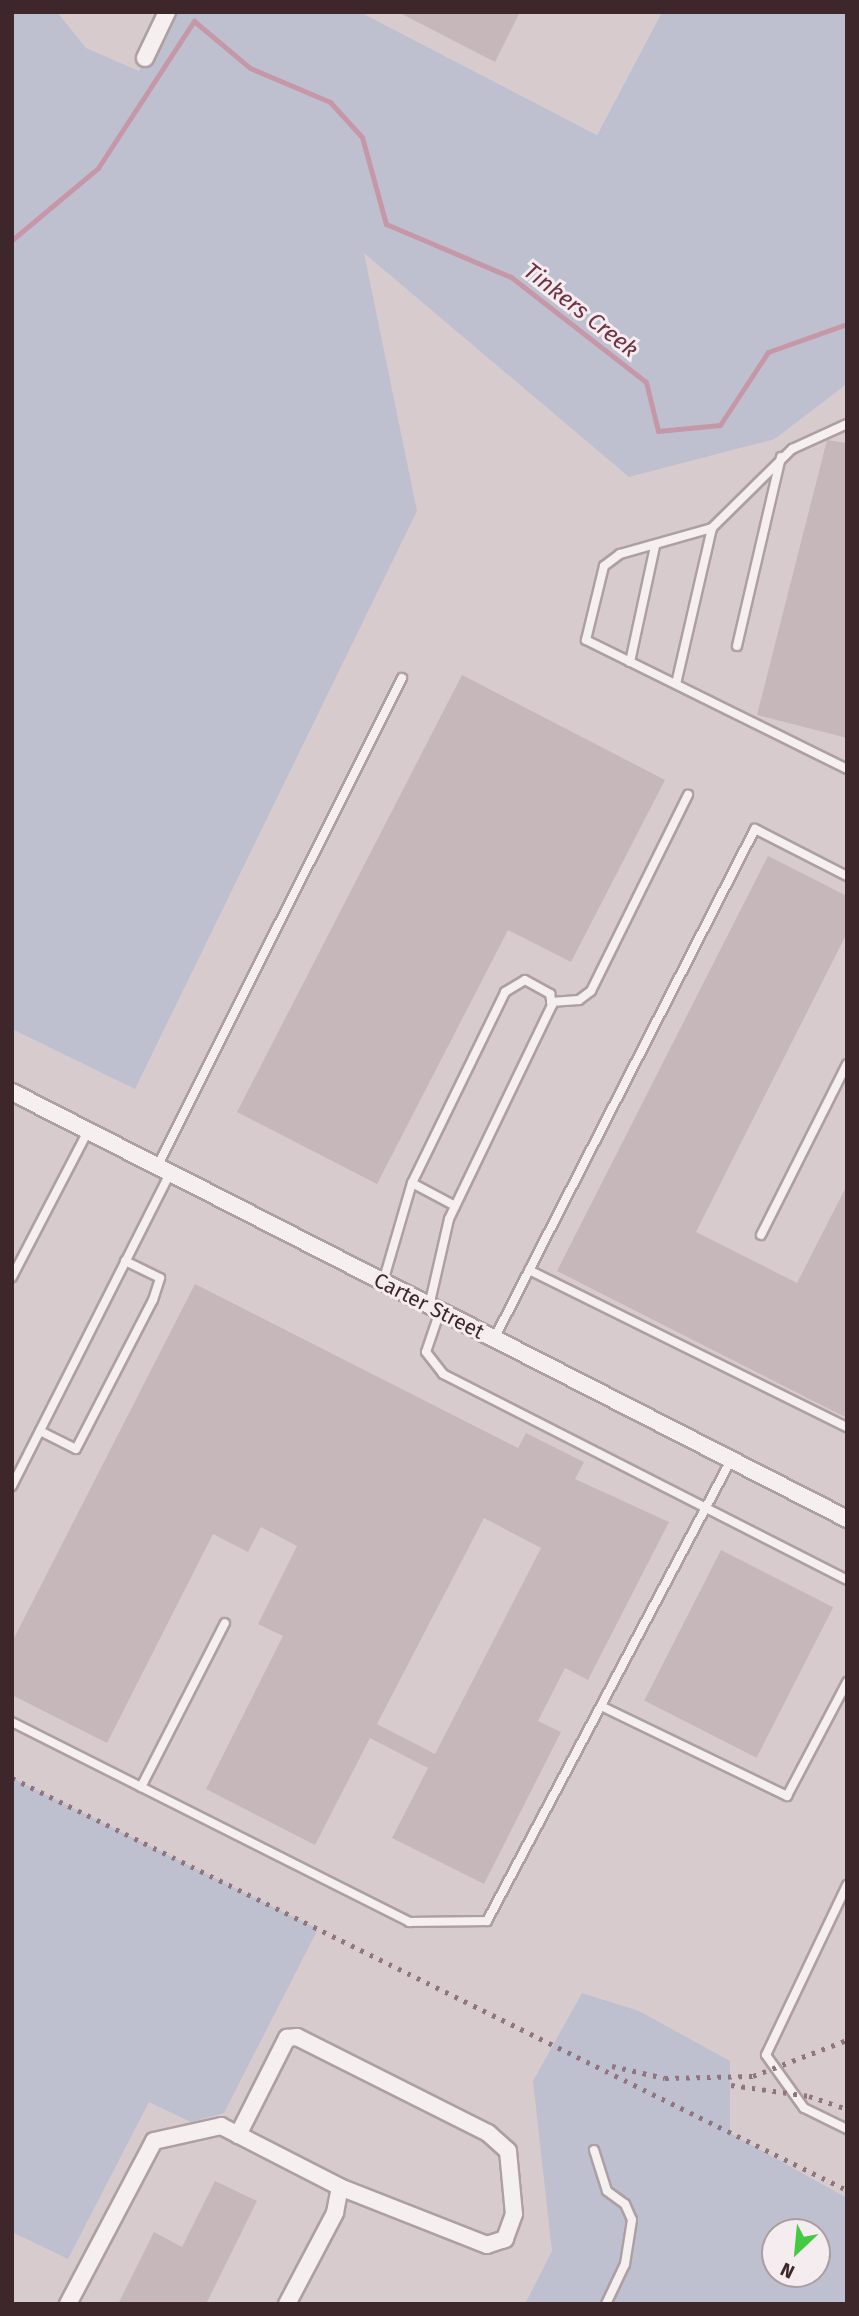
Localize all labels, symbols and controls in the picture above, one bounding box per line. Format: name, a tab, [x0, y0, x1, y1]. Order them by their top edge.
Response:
water label: Tinkers Creek	[518, 257, 644, 363]
street label: Carter Street	[370, 1267, 488, 1345]
north arrow	[761, 2218, 831, 2288]
text: N	[777, 2257, 798, 2284]

